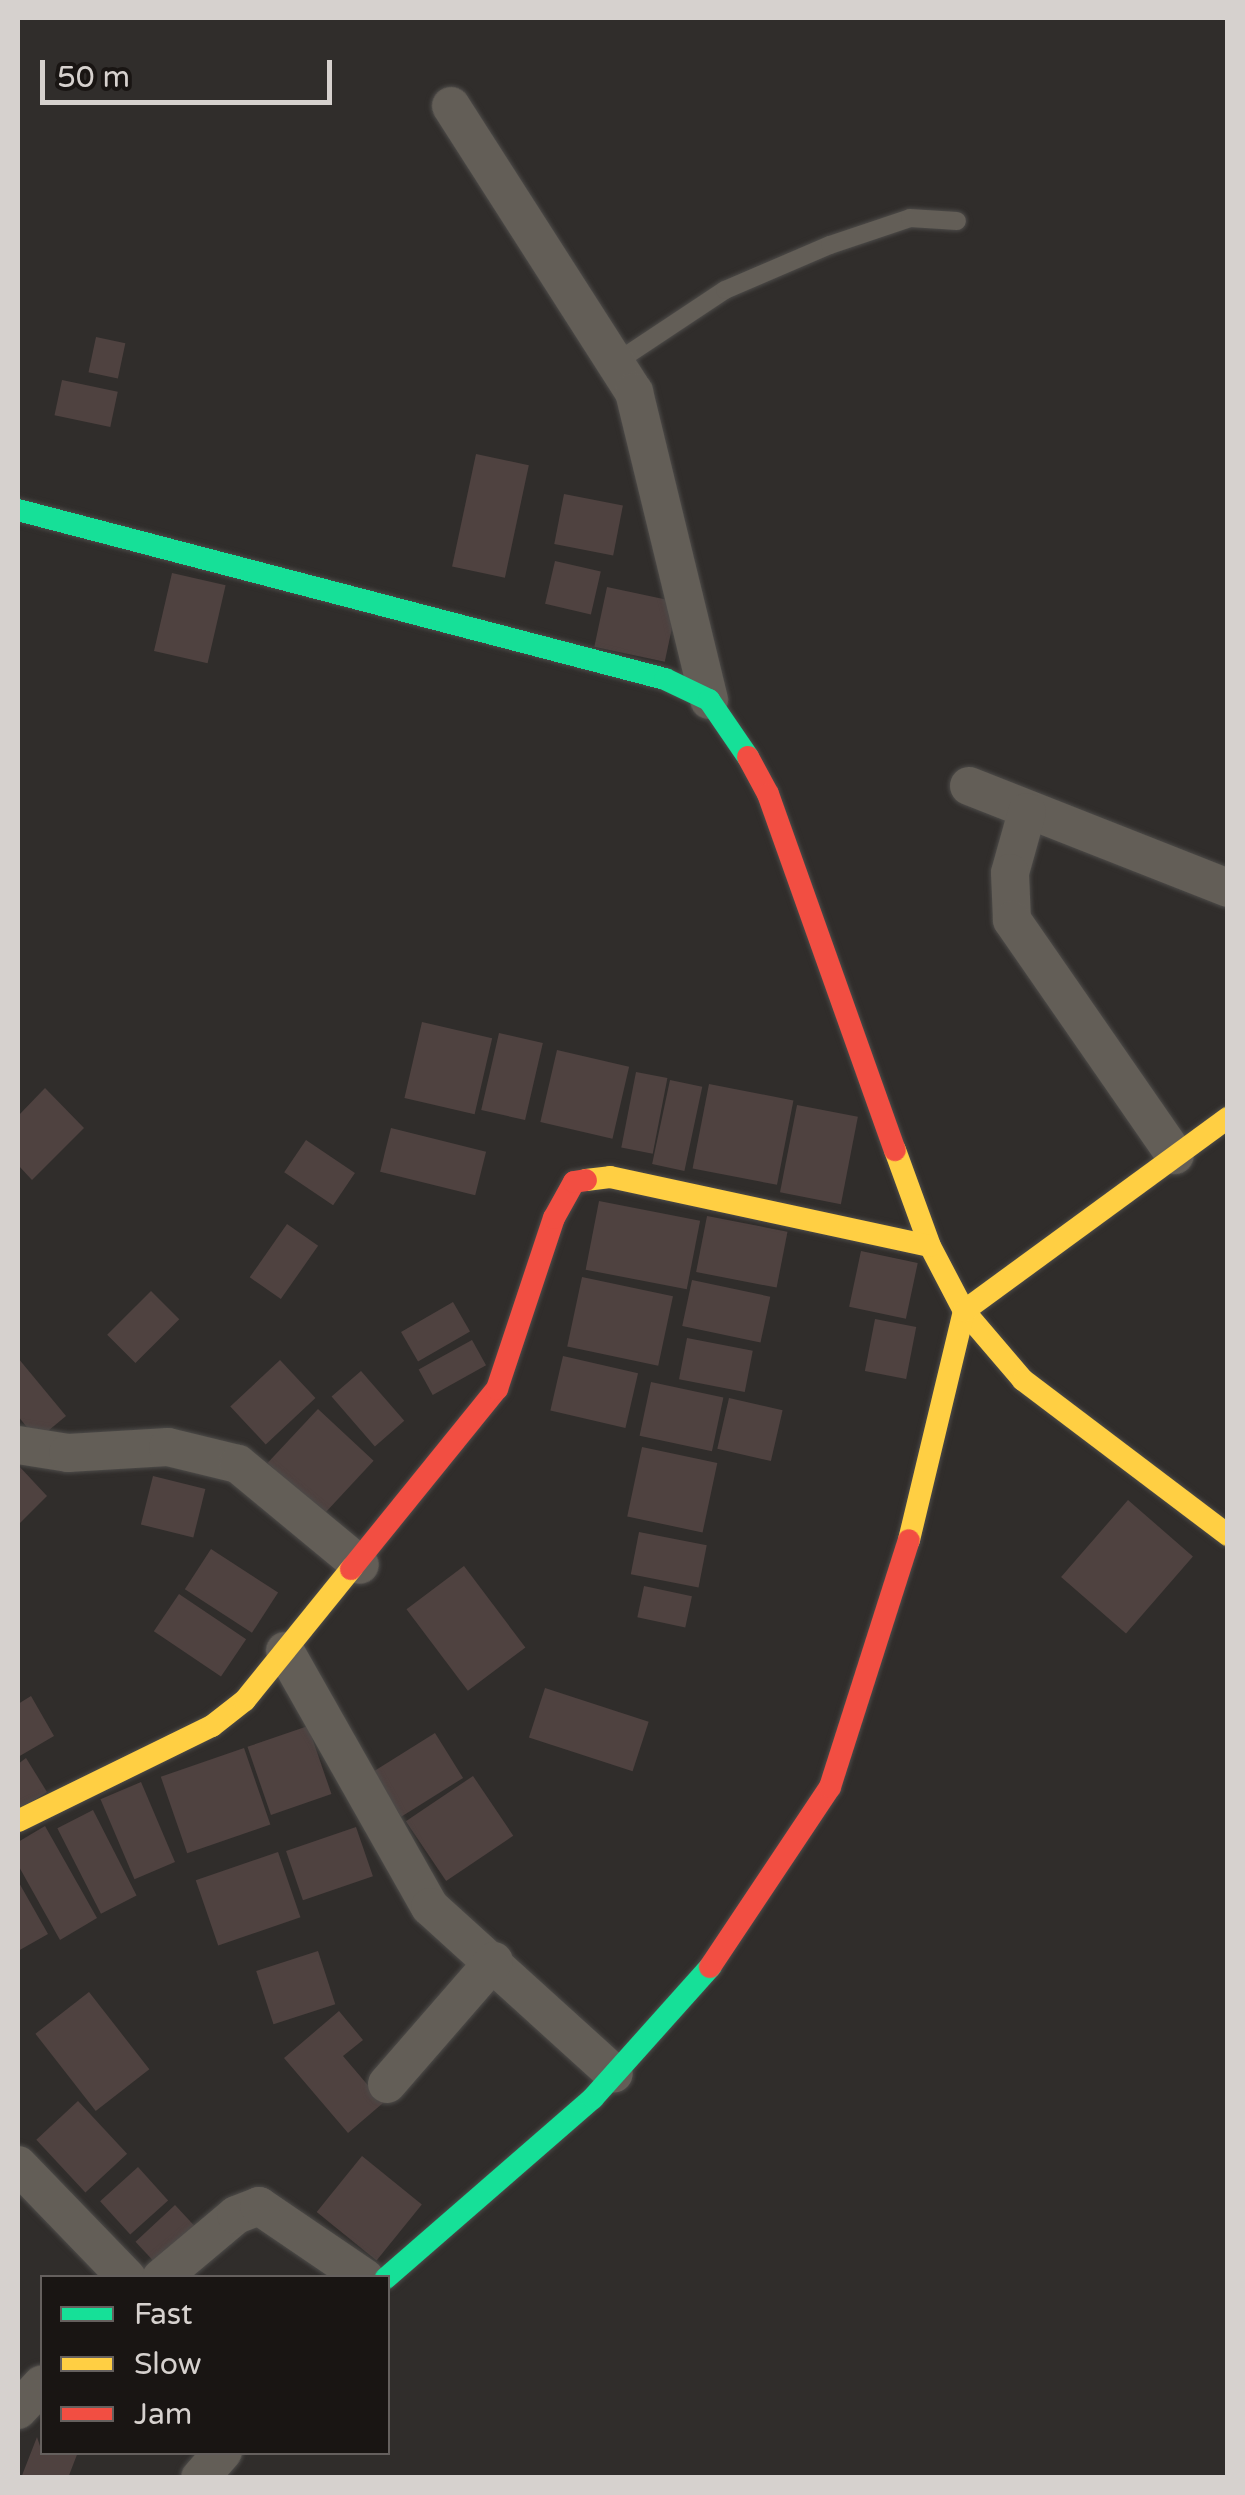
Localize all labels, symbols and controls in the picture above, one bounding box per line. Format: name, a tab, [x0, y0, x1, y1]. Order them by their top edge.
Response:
scale bar	[45, 40, 338, 102]
text: 50 m	[57, 59, 130, 96]
legend	[40, 2275, 390, 2455]
text: Fast	[134, 2296, 193, 2333]
text: Slow	[134, 2346, 202, 2383]
text: Jam	[134, 2396, 192, 2433]

